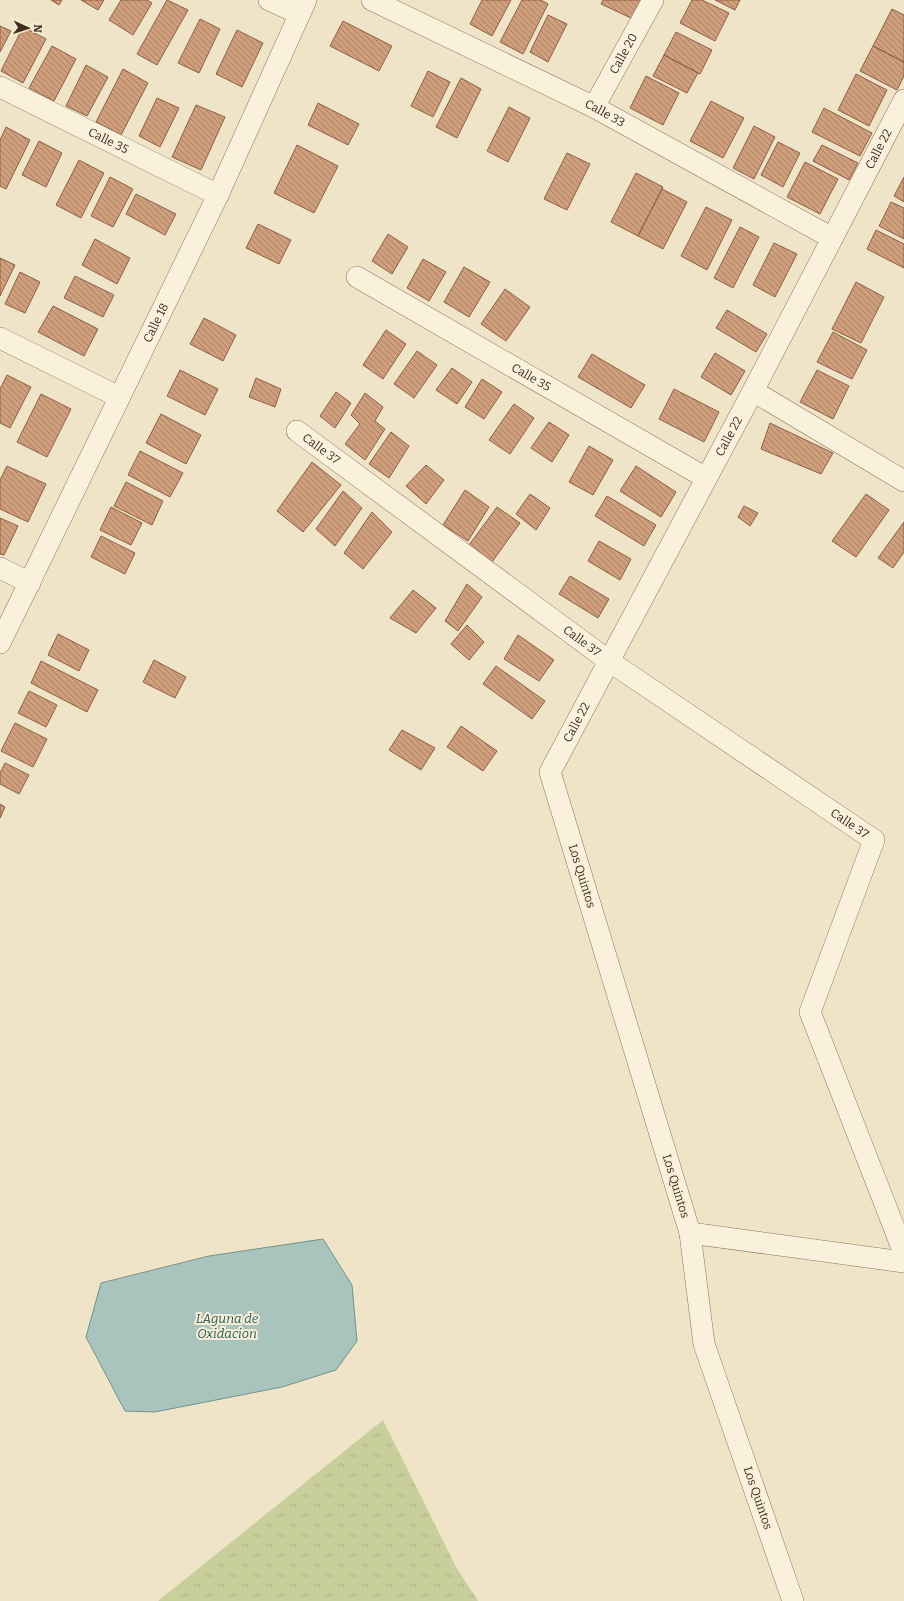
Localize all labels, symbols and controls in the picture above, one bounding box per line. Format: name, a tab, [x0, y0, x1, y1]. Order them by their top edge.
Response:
north arrow	[8, 8, 48, 48]
text: N	[31, 24, 44, 34]
street label: Calle 20	[607, 31, 640, 76]
street label: Calle 33	[583, 97, 628, 130]
street label: Calle 35	[86, 125, 131, 157]
street label: Calle 22	[862, 127, 895, 171]
street label: Calle 18	[140, 301, 171, 345]
street label: Calle 35	[509, 360, 553, 394]
street label: Calle 22	[713, 414, 745, 459]
street label: Calle 37	[300, 430, 343, 467]
street label: Calle 37	[561, 623, 603, 659]
street label: Calle 22	[560, 700, 593, 745]
street label: Calle 37	[828, 806, 871, 841]
street label: Los Quintos	[566, 842, 598, 910]
street label: Los Quintos	[660, 1152, 692, 1220]
water label: LAguna de Oxidacion	[196, 1311, 259, 1341]
street label: Los Quintos	[741, 1465, 775, 1532]

